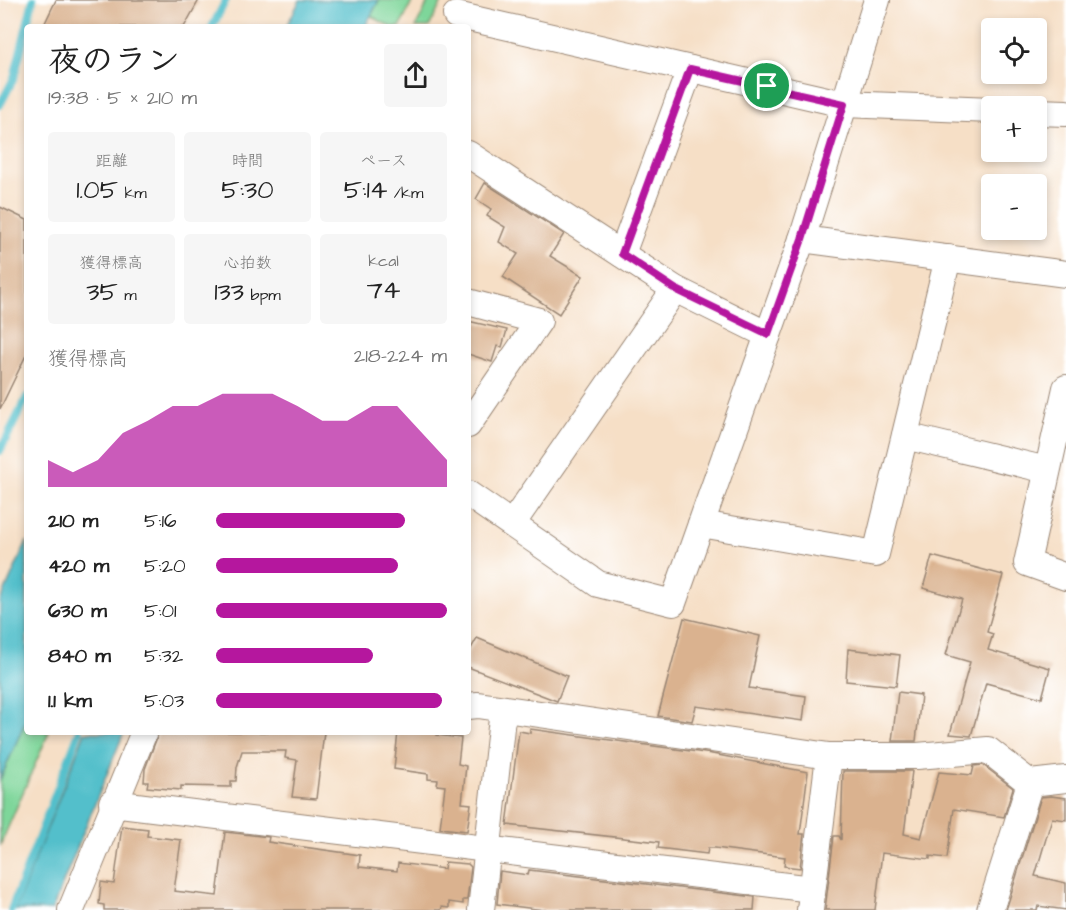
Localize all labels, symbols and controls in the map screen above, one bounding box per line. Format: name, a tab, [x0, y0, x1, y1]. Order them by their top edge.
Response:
map controls	[981, 18, 1047, 240]
button: locate	[981, 18, 1047, 84]
text: 夜のラン	[48, 38, 180, 84]
button: share	[384, 44, 447, 107]
pin	[741, 60, 792, 111]
icon: arrive	[750, 69, 783, 102]
text: 19:38 · 5 × 210 m	[48, 84, 197, 112]
button: +	[981, 96, 1047, 162]
text: 距離	[95, 150, 128, 172]
text: 時間	[231, 150, 264, 172]
text: ペース	[360, 150, 407, 172]
text: 1.05	[76, 172, 118, 208]
text: 5:30	[221, 172, 274, 208]
text: 5:14	[344, 172, 387, 208]
button: −	[981, 174, 1047, 240]
text: km	[118, 182, 147, 204]
text: /km	[387, 182, 423, 204]
text: kcal	[368, 250, 399, 272]
text: 獲得標高	[79, 252, 144, 274]
text: 心拍数	[223, 252, 272, 274]
text: 74	[367, 272, 400, 308]
text: 35	[86, 274, 118, 310]
text: 133	[214, 274, 244, 310]
text: m	[118, 284, 137, 306]
text: bpm	[244, 284, 281, 306]
text: 218–224 m	[354, 342, 447, 370]
text: 獲得標高	[48, 345, 128, 373]
text: 210 m	[48, 507, 98, 535]
text: 5:16	[144, 507, 177, 535]
text: 420 m	[48, 552, 109, 580]
text: 5:20	[144, 552, 186, 580]
text: 630 m	[48, 597, 107, 625]
text: 5:01	[144, 597, 177, 625]
text: 840 m	[48, 642, 111, 670]
text: 5:32	[144, 642, 183, 670]
text: 1.1 km	[48, 687, 92, 715]
text: 5:03	[144, 687, 184, 715]

